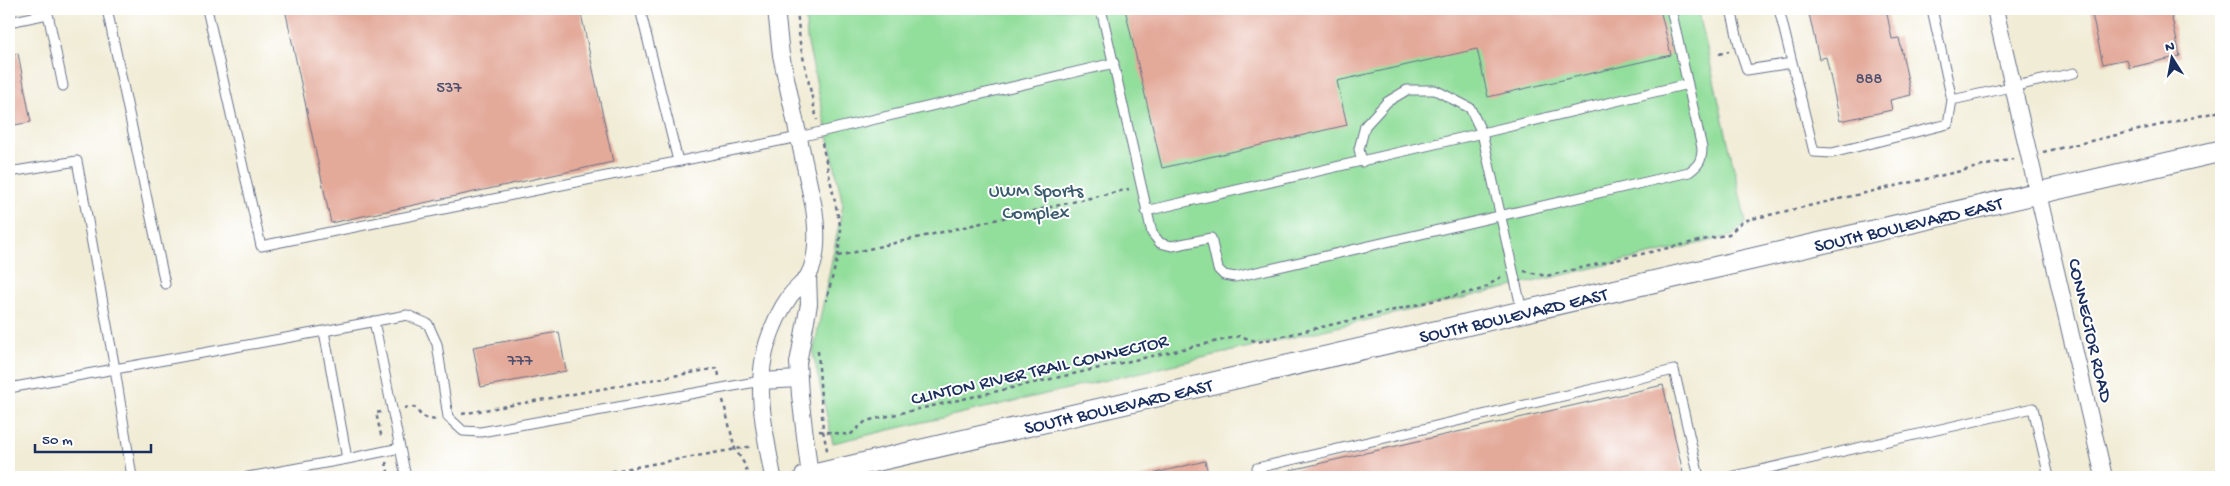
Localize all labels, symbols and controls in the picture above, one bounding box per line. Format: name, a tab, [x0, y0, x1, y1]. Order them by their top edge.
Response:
north arrow	[2148, 32, 2198, 82]
text: N	[2164, 38, 2176, 57]
house number: 888	[1856, 71, 1882, 90]
house number: 537	[436, 80, 462, 99]
park label: UWM Sports Complex	[989, 181, 1084, 226]
street label: SOUTH BOULEVARD EAST	[1812, 193, 2006, 259]
street label: CONNECTOR ROAD	[2061, 257, 2116, 406]
street label: SOUTH BOULEVARD EAST	[1417, 284, 1611, 350]
street label: CLINTON RIVER TRAIL CONNECTOR	[909, 330, 1172, 412]
house number: 777	[507, 353, 533, 372]
street label: SOUTH BOULEVARD EAST	[1022, 375, 1216, 441]
scale bar	[35, 421, 151, 453]
text: 50 m	[42, 432, 73, 450]

